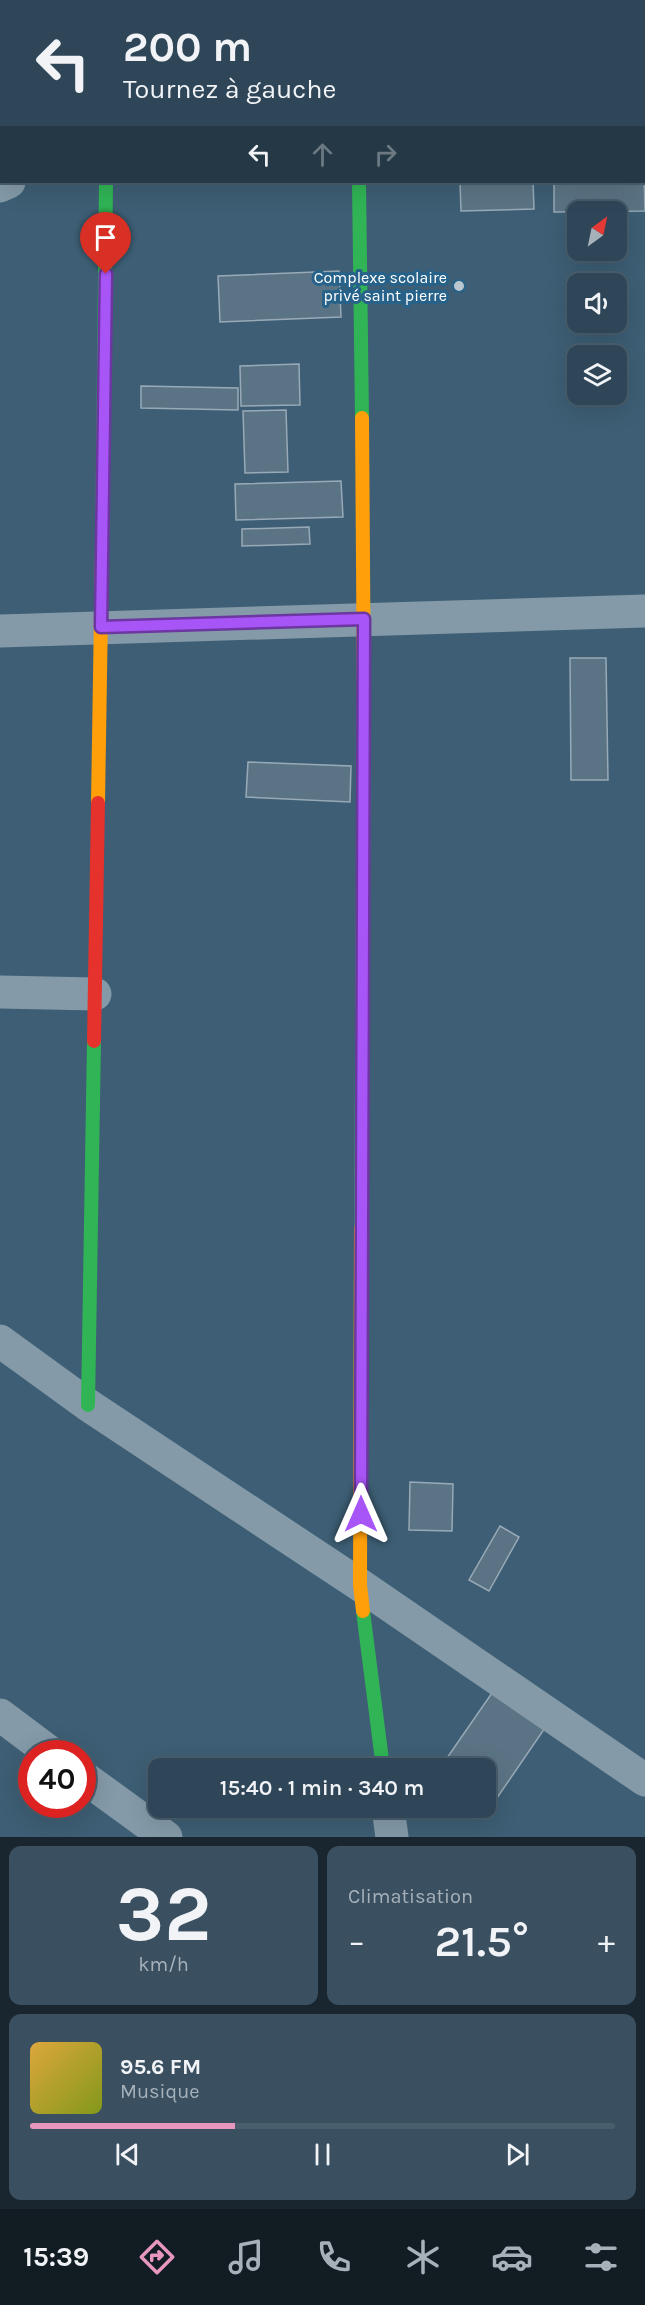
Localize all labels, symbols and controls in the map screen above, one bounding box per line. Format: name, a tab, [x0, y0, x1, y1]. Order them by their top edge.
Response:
text: 200 m	[123, 22, 252, 72]
icon: left	[24, 24, 102, 102]
text: Tournez à gauche	[123, 73, 336, 105]
icon: left	[243, 138, 276, 171]
icon: ahead	[306, 138, 339, 171]
icon: right	[369, 138, 402, 171]
north arrow	[567, 201, 627, 261]
map controls	[567, 201, 627, 405]
pin	[80, 212, 131, 274]
icon: arrive	[89, 221, 122, 254]
place label: Complexe scolaire privé saint pierre	[314, 268, 447, 305]
button: sound	[567, 273, 627, 333]
marker: Complexe scolaire privé saint pierre	[452, 279, 466, 293]
button: layers	[567, 345, 627, 405]
position arrow	[329, 1482, 393, 1546]
speed limit sign: 40	[18, 1740, 96, 1818]
text: 15:40 · 1 min · 340 m	[220, 1775, 424, 1801]
text: 32	[116, 1868, 211, 1960]
text: Climatisation	[348, 1885, 473, 1908]
text: 21.5°	[434, 1915, 529, 1967]
text: −	[348, 1922, 365, 1960]
text: +	[598, 1922, 615, 1960]
text: km/h	[138, 1953, 189, 1976]
text: 95.6 FM	[120, 2054, 201, 2080]
text: Musique	[120, 2080, 200, 2103]
icon: previous	[111, 2138, 144, 2171]
icon: pause	[306, 2138, 339, 2171]
icon: next	[501, 2138, 534, 2171]
icon: directions	[136, 2236, 178, 2278]
icon: music	[225, 2236, 267, 2278]
icon: phone	[313, 2236, 355, 2278]
icon: climate	[402, 2236, 444, 2278]
icon: car	[491, 2236, 533, 2278]
icon: filters	[580, 2236, 622, 2278]
text: 15:39	[23, 2241, 89, 2273]

